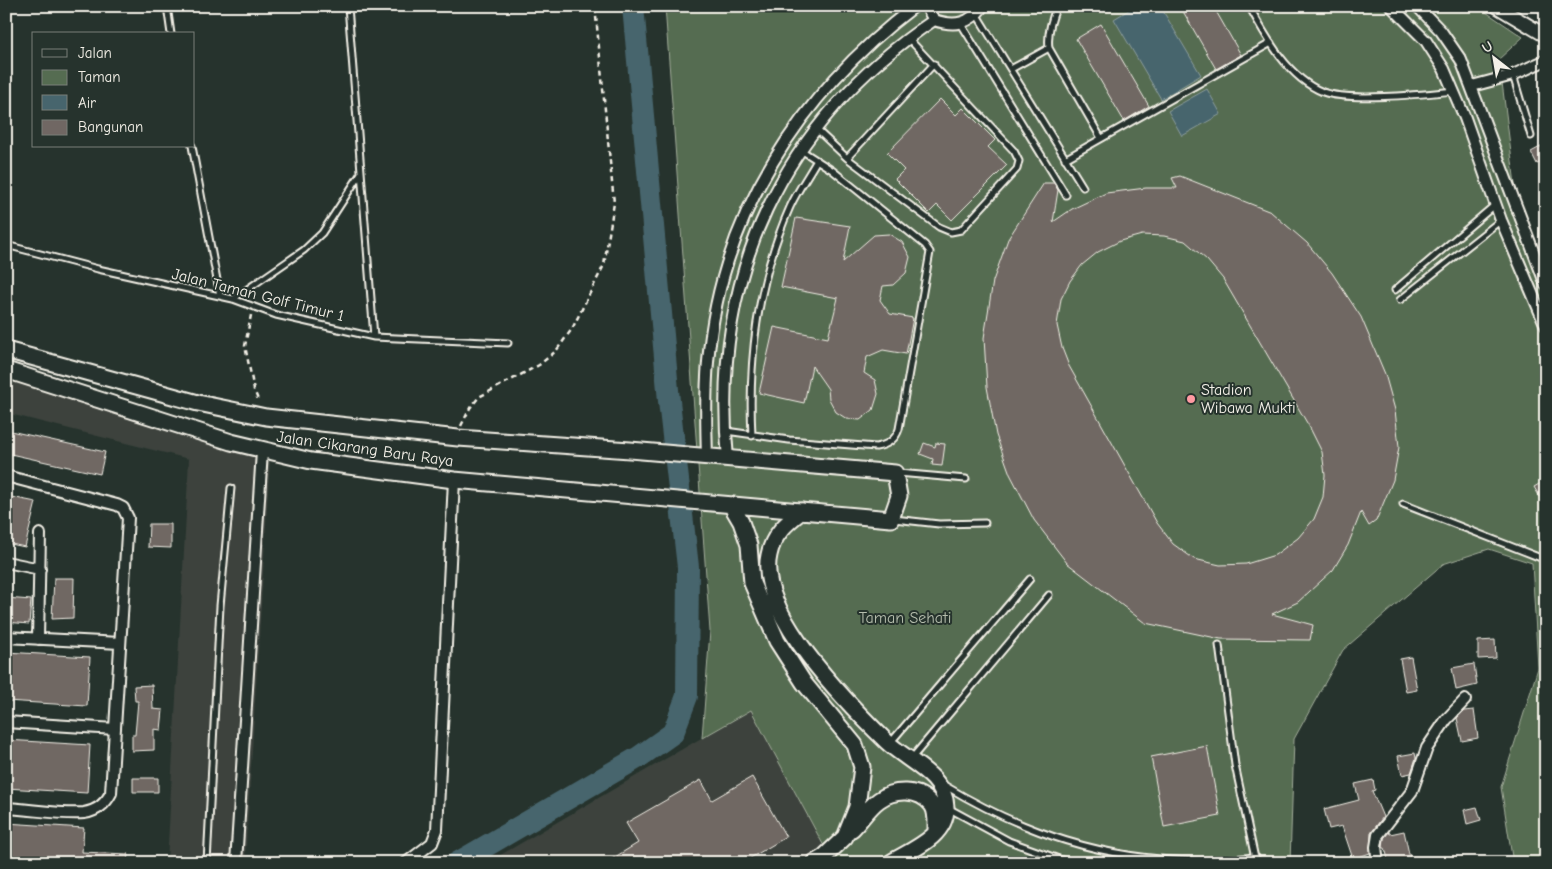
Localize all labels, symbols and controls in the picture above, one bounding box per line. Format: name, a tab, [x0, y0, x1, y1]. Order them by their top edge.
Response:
legend	[32, 32, 195, 148]
north arrow	[1470, 32, 1520, 82]
text: U	[1479, 38, 1496, 57]
text: Jalan	[78, 44, 112, 62]
text: Taman	[78, 68, 121, 86]
text: Air	[78, 94, 96, 112]
text: Bangunan	[78, 118, 143, 136]
street label: Jalan Taman Golf Timur 1	[170, 265, 346, 325]
place label: Stadion Wibawa Mukti	[1201, 381, 1296, 417]
marker: Stadion Wibawa Mukti	[1185, 393, 1197, 405]
street label: Jalan Cikarang Baru Raya	[275, 428, 455, 470]
park label: Taman Sehati	[859, 609, 951, 627]

